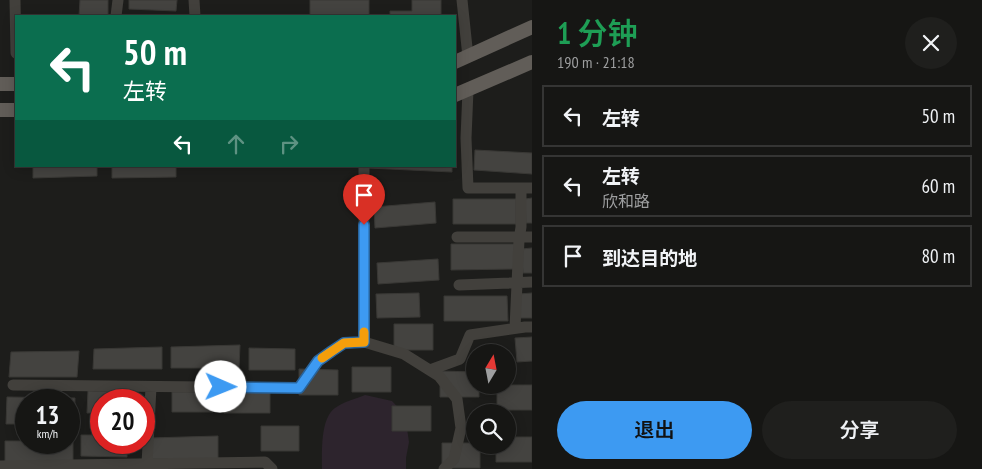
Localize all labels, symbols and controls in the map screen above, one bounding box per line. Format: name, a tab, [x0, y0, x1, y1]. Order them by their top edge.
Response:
text: 1 分钟	[557, 13, 638, 52]
button: close	[905, 17, 957, 69]
text: 50 m	[123, 29, 187, 75]
icon: left	[40, 35, 105, 100]
text: 190 m · 21:18	[557, 52, 635, 72]
text: 左转	[123, 77, 167, 105]
icon: left	[559, 102, 587, 130]
text: 50 m	[922, 104, 955, 128]
text: 左转	[602, 106, 640, 130]
icon: left	[169, 130, 197, 158]
icon: ahead	[222, 130, 250, 158]
icon: right	[275, 130, 303, 158]
text: 左转	[602, 164, 640, 188]
icon: left	[559, 172, 587, 200]
pin	[343, 174, 385, 225]
text: 60 m	[922, 174, 955, 198]
icon: arrive	[350, 181, 378, 209]
text: 欣和路	[602, 191, 650, 211]
icon: arrive	[559, 242, 587, 270]
text: 80 m	[922, 244, 955, 268]
text: 到达目的地	[602, 246, 697, 270]
north arrow	[466, 344, 516, 394]
map controls	[466, 344, 516, 454]
position arrow	[194, 360, 246, 412]
speed limit sign: 20	[90, 389, 155, 454]
text: 13	[36, 399, 59, 431]
button: 退出	[557, 401, 752, 459]
button: 分享	[762, 401, 957, 459]
button: search	[466, 404, 516, 454]
text: km/h	[37, 426, 58, 441]

